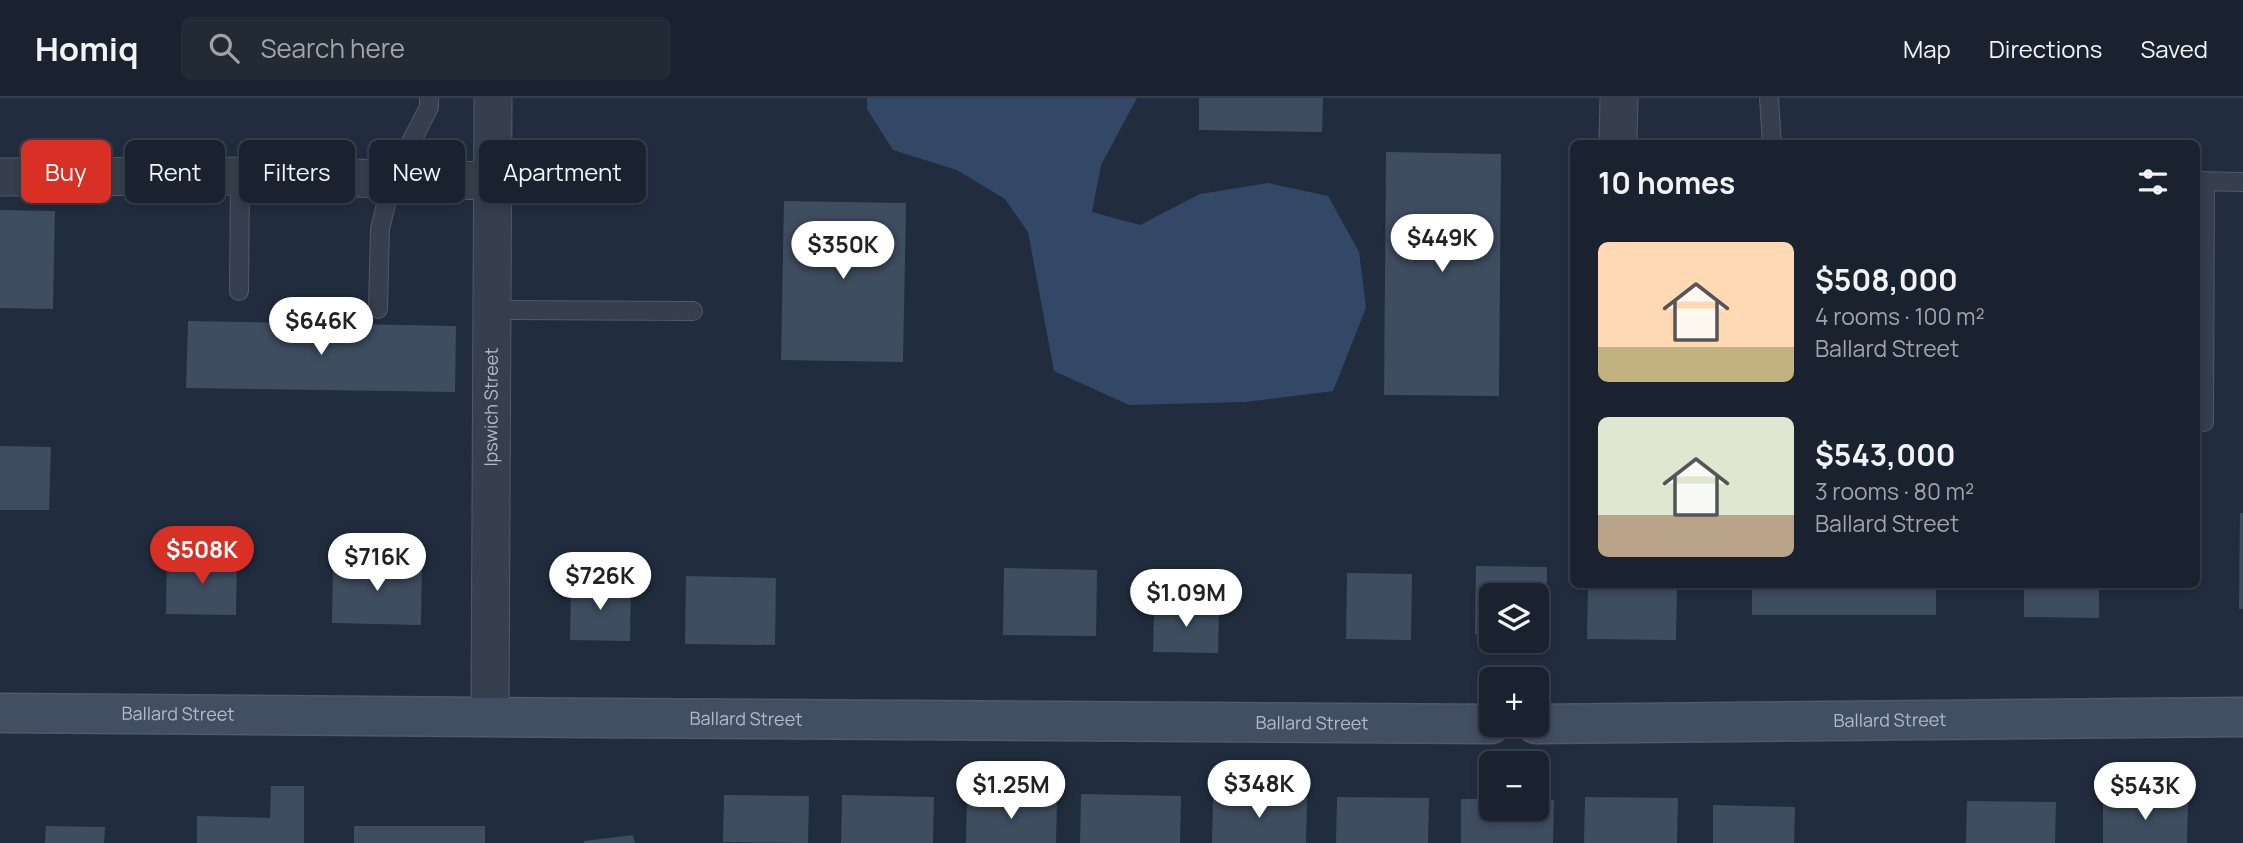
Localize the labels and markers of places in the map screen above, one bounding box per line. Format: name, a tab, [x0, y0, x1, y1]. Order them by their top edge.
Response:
pin: $449K	[1393, 214, 1491, 274]
pin: $350K	[794, 222, 892, 281]
pin: $646K	[272, 298, 370, 357]
pin: $508K	[153, 526, 251, 586]
pin: $716K	[328, 533, 426, 593]
pin: $726K	[551, 552, 649, 612]
pin: $1.09M	[1129, 570, 1243, 629]
pin: $348K	[1210, 760, 1308, 820]
pin: $1.25M	[954, 762, 1068, 821]
pin: $543K	[2096, 762, 2194, 822]

